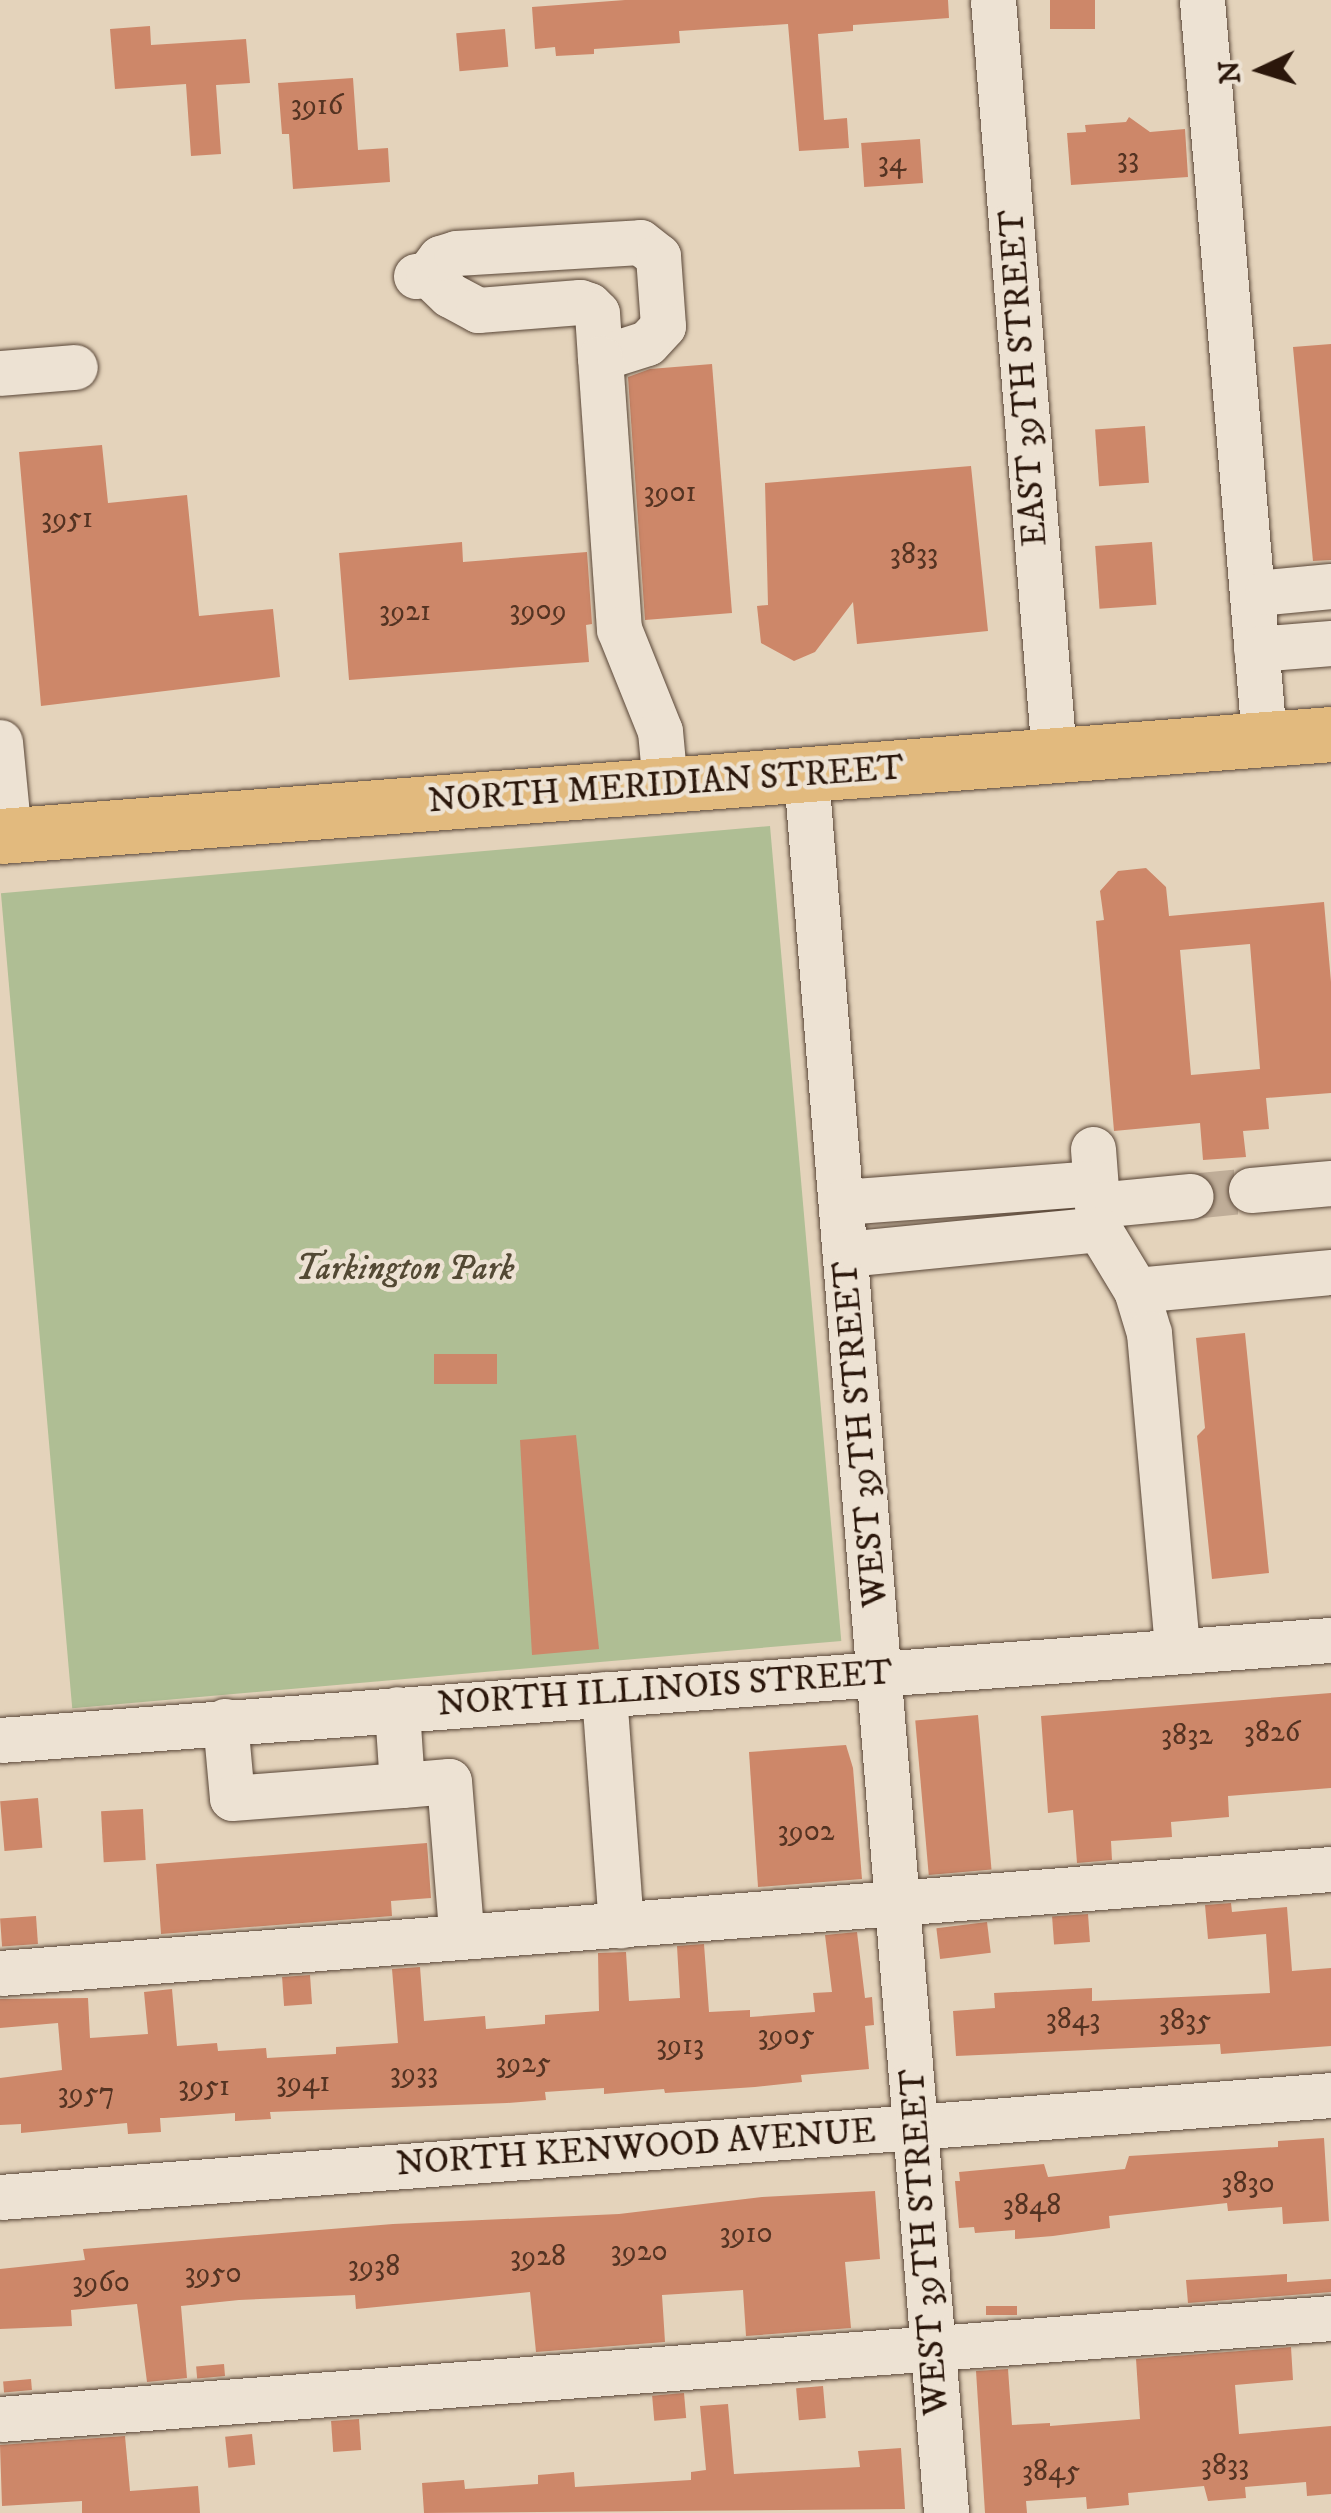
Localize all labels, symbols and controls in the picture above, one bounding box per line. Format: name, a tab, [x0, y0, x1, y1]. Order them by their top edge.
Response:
north arrow	[1211, 20, 1311, 120]
text: N	[1212, 59, 1249, 85]
house number: 3916	[291, 88, 343, 124]
house number: 33	[1117, 141, 1139, 177]
house number: 34	[878, 145, 906, 181]
street label: EAST 39TH STREET	[991, 208, 1057, 548]
house number: 3901	[643, 475, 697, 511]
house number: 3951	[41, 501, 93, 537]
house number: 3833	[890, 537, 938, 573]
house number: 3909	[509, 593, 567, 629]
house number: 3921	[379, 594, 431, 630]
street label: NORTH MERIDIAN STREET	[427, 747, 905, 823]
park label: Tarkington Park	[295, 1248, 515, 1290]
street label: WEST 39TH STREET	[825, 1259, 897, 1609]
street label: NORTH ILLINOIS STREET	[436, 1652, 894, 1726]
house number: 3826	[1244, 1715, 1300, 1751]
house number: 3832	[1161, 1718, 1213, 1754]
house number: 3902	[777, 1814, 835, 1850]
house number: 3843	[1046, 2002, 1100, 2038]
house number: 3835	[1159, 2003, 1211, 2039]
house number: 3905	[757, 2018, 815, 2054]
house number: 3913	[656, 2028, 704, 2064]
house number: 3925	[495, 2046, 551, 2082]
house number: 3933	[390, 2056, 438, 2092]
house number: 3941	[276, 2065, 330, 2101]
street label: WEST 39TH STREET	[892, 2067, 958, 2417]
house number: 3951	[178, 2069, 230, 2105]
house number: 3957	[58, 2076, 114, 2112]
street label: NORTH KENWOOD AVENUE	[395, 2110, 877, 2186]
house number: 3830	[1221, 2166, 1275, 2202]
house number: 3848	[1003, 2188, 1061, 2224]
house number: 3910	[719, 2216, 773, 2252]
house number: 3920	[610, 2234, 668, 2270]
house number: 3928	[510, 2239, 566, 2275]
house number: 3938	[348, 2249, 400, 2285]
house number: 3950	[184, 2256, 242, 2292]
house number: 3960	[72, 2265, 130, 2301]
house number: 3833	[1201, 2448, 1249, 2484]
house number: 3845	[1022, 2454, 1080, 2490]

